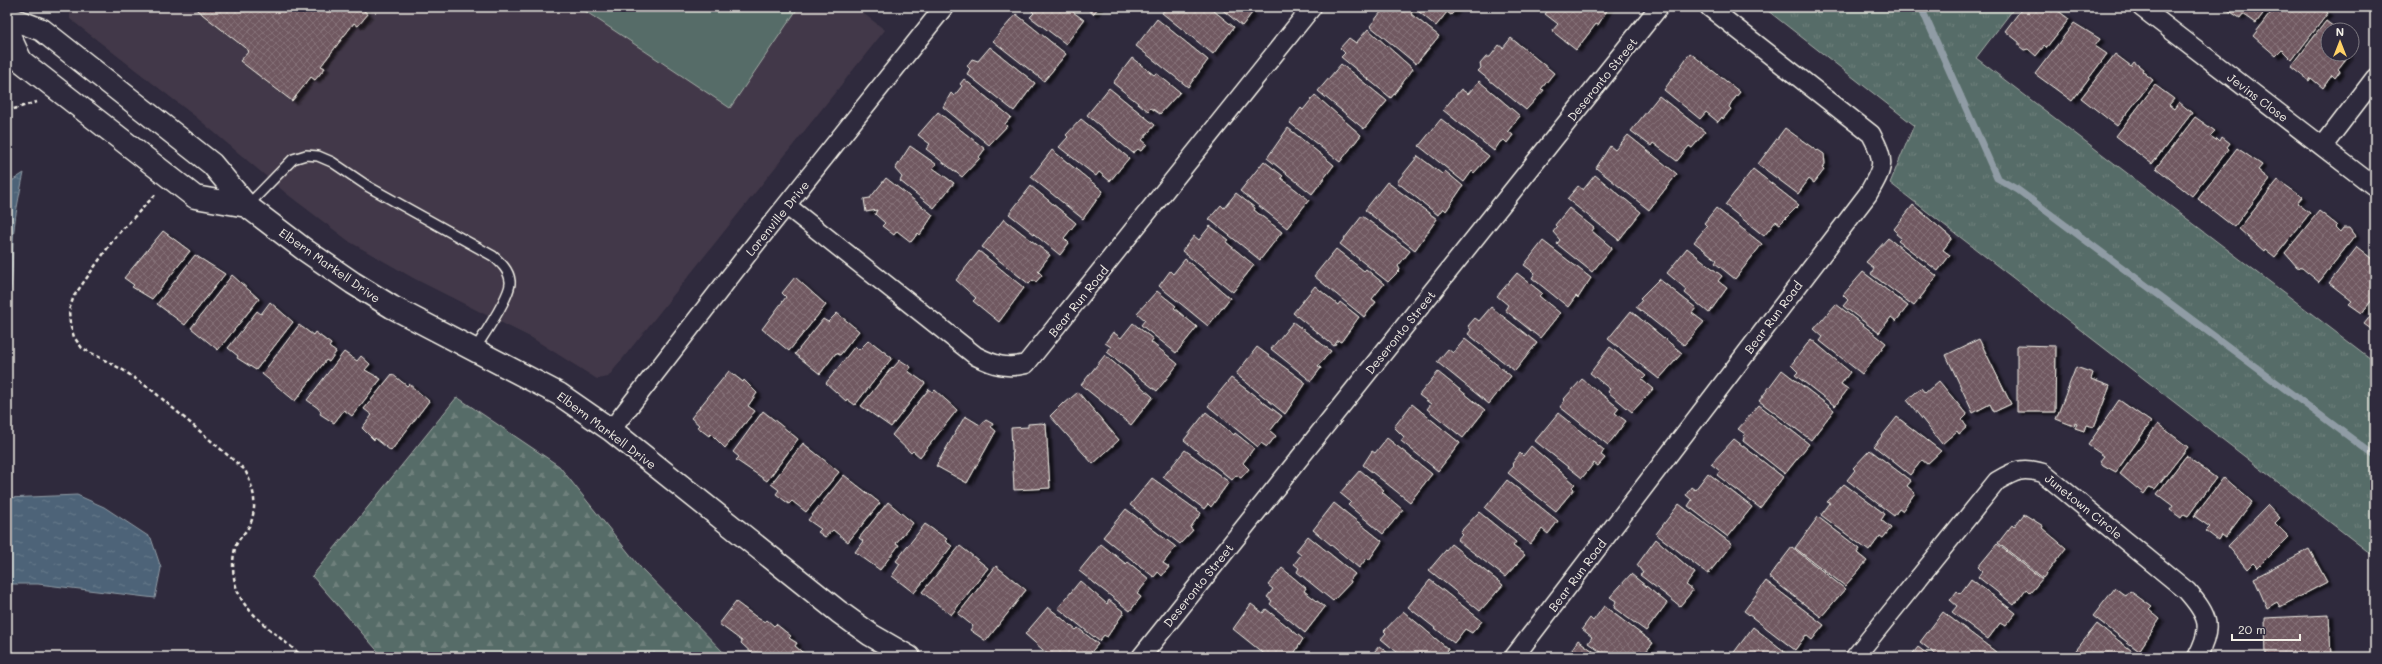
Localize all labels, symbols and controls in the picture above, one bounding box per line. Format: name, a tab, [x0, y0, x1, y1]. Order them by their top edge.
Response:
north arrow	[2320, 22, 2360, 62]
text: N	[2336, 24, 2344, 39]
street label: Deseronto Street	[1563, 34, 1641, 124]
street label: Jevins Close	[2224, 69, 2292, 125]
street label: Lorenville Drive	[742, 177, 812, 259]
street label: Elbern Markell Drive	[276, 224, 384, 306]
street label: Bear Run Road	[1044, 262, 1112, 340]
street label: Bear Run Road	[1740, 277, 1806, 356]
street label: Deseronto Street	[1361, 287, 1439, 377]
street label: Elbern Markell Drive	[554, 388, 660, 472]
street label: Junetown Circle	[2042, 470, 2126, 542]
street label: Bear Run Road	[1544, 535, 1610, 614]
street label: Deseronto Street	[1159, 540, 1237, 630]
scale bar	[2232, 616, 2300, 642]
text: 20 m	[2238, 621, 2266, 637]

